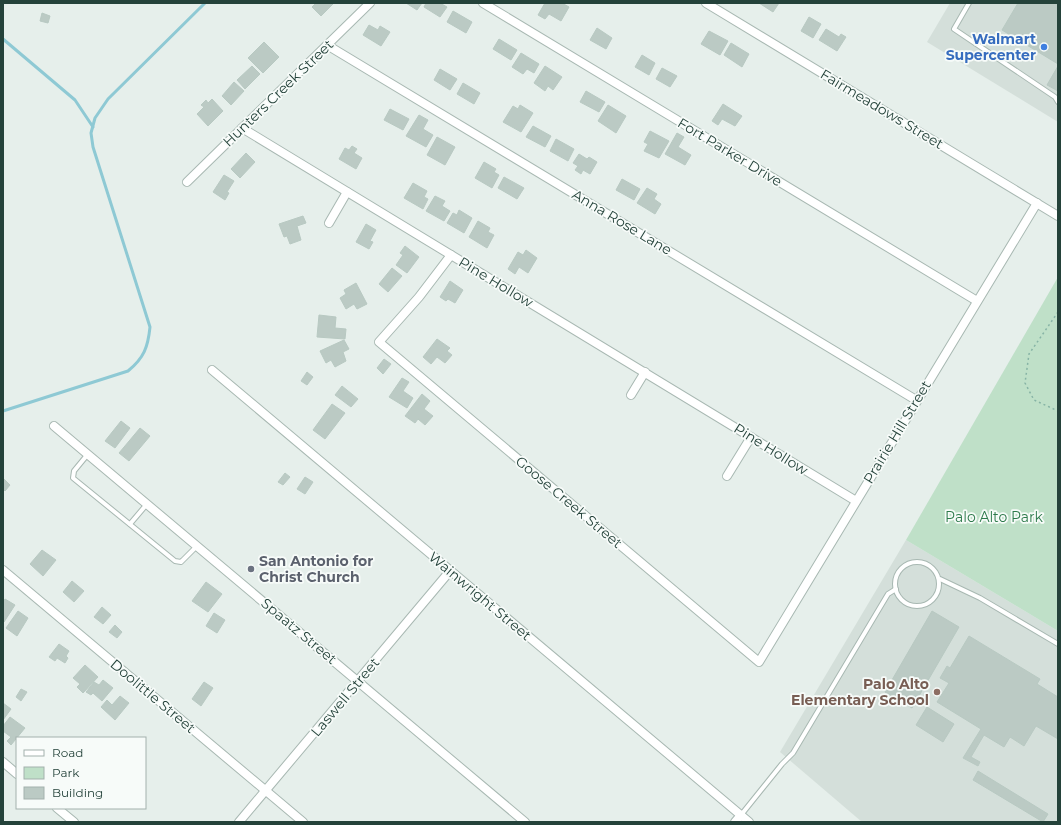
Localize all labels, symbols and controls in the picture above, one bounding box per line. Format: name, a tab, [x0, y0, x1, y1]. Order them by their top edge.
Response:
place label: Walmart Supercenter	[946, 30, 1036, 64]
street label: Hunters Creek Street	[219, 35, 337, 150]
marker: Walmart Supercenter	[1039, 42, 1049, 52]
street label: Fairmeadows Street	[817, 65, 947, 153]
street label: Fort Parker Drive	[675, 114, 785, 190]
street label: Anna Rose Lane	[569, 185, 675, 259]
street label: Pine Hollow	[455, 253, 537, 312]
street label: Prairie Hill Street	[859, 377, 935, 487]
street label: Pine Hollow	[731, 419, 812, 479]
street label: Goose Creek Street	[512, 452, 626, 552]
park label: Palo Alto Park	[945, 508, 1044, 526]
street label: Wainwright Street	[425, 548, 535, 644]
place label: San Antonio for Christ Church	[259, 552, 373, 586]
marker: San Antonio for Christ Church	[246, 564, 256, 574]
street label: Spaatz Street	[257, 594, 341, 668]
street label: Laswell Street	[307, 654, 383, 740]
street label: Doolittle Street	[107, 655, 200, 737]
place label: Palo Alto Elementary School	[791, 675, 929, 709]
marker: Palo Alto Elementary School	[932, 687, 942, 697]
legend	[16, 737, 146, 809]
text: Road	[52, 745, 83, 760]
text: Park	[52, 765, 80, 780]
text: Building	[52, 785, 103, 800]

